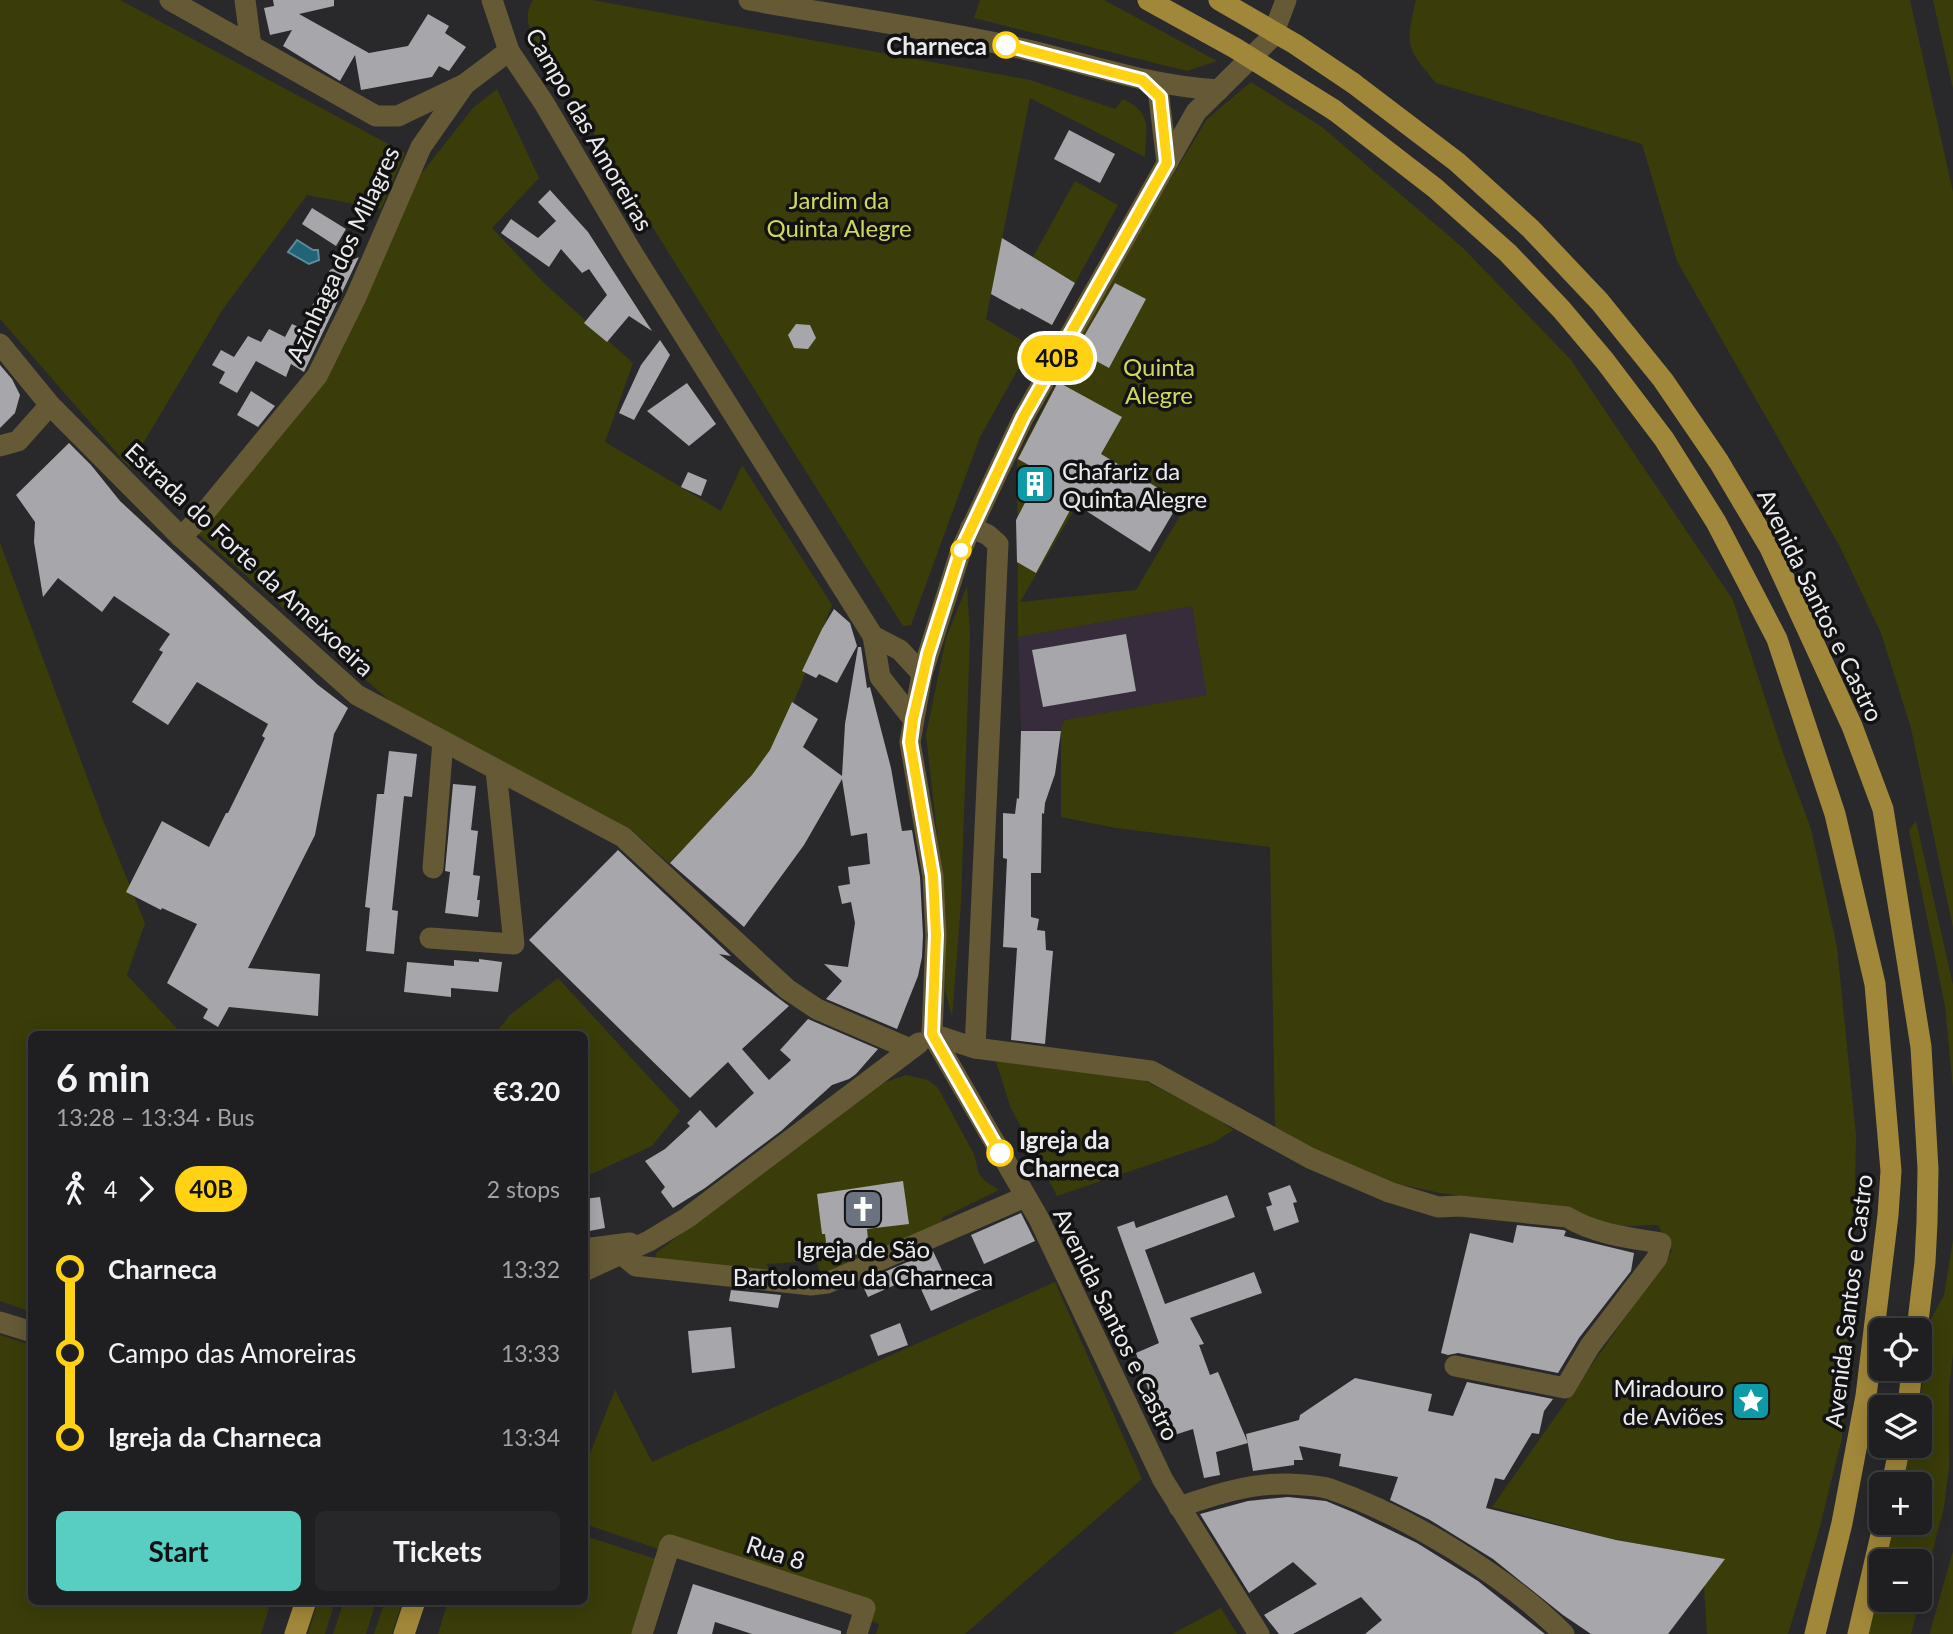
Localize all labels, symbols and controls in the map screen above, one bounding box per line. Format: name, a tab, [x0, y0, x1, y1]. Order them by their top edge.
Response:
street label: Campo das Amoreiras	[520, 23, 660, 235]
place label: Charneca	[886, 31, 987, 60]
marker: Charneca	[993, 32, 1019, 58]
street label: Azinhaga dos Milagres	[279, 141, 405, 367]
park label: Jardim da Quinta Alegre	[766, 185, 912, 242]
line badge: 40B	[1017, 335, 1097, 381]
text: 40B	[1035, 343, 1079, 372]
park label: Quinta Alegre	[1123, 352, 1195, 409]
street label: Estrada do Forte da Ameixoeira	[120, 436, 380, 682]
place label: Chafariz da Quinta Alegre	[1062, 456, 1207, 513]
building icon: Chafariz da Quinta Alegre	[1014, 463, 1056, 505]
street label: Avenida Santos e Castro	[1752, 484, 1890, 726]
unlabelled marker	[951, 540, 971, 560]
text: 6 min	[56, 1054, 150, 1100]
text: €3.20	[494, 1075, 560, 1107]
text: 13:28 – 13:34 · Bus	[56, 1103, 255, 1131]
place label: Igreja da Charneca	[1019, 1125, 1120, 1182]
marker: Igreja da Charneca	[987, 1140, 1013, 1166]
icon: walk	[56, 1170, 94, 1208]
icon: forward	[127, 1170, 165, 1208]
street label: Avenida Santos e Castro	[1818, 1173, 1878, 1429]
text: 40B	[189, 1174, 233, 1203]
text: 4	[104, 1175, 117, 1203]
text: 2 stops	[487, 1175, 560, 1203]
church icon: Igreja de São Bartolomeu da Charneca	[842, 1188, 884, 1230]
street label: Avenida Santos e Castro	[1048, 1203, 1186, 1445]
place label: Igreja de São Bartolomeu da Charneca	[733, 1234, 993, 1291]
text: Charneca	[108, 1253, 217, 1285]
text: 13:32	[501, 1255, 560, 1283]
map controls	[1869, 1318, 1932, 1612]
button: locate	[1869, 1318, 1932, 1381]
text: Campo das Amoreiras	[108, 1337, 356, 1369]
text: 13:33	[501, 1339, 560, 1367]
place label: Miradouro de Aviões	[1613, 1373, 1724, 1430]
place icon: Miradouro de Aviões	[1730, 1380, 1772, 1422]
button: layers	[1869, 1395, 1932, 1458]
text: Igreja da Charneca	[108, 1421, 322, 1453]
text: 13:34	[501, 1423, 560, 1451]
button: +	[1869, 1472, 1932, 1535]
button: Start	[56, 1511, 301, 1591]
button: Tickets	[315, 1511, 560, 1591]
street label: Rua 8	[743, 1529, 809, 1575]
button: −	[1869, 1549, 1932, 1612]

